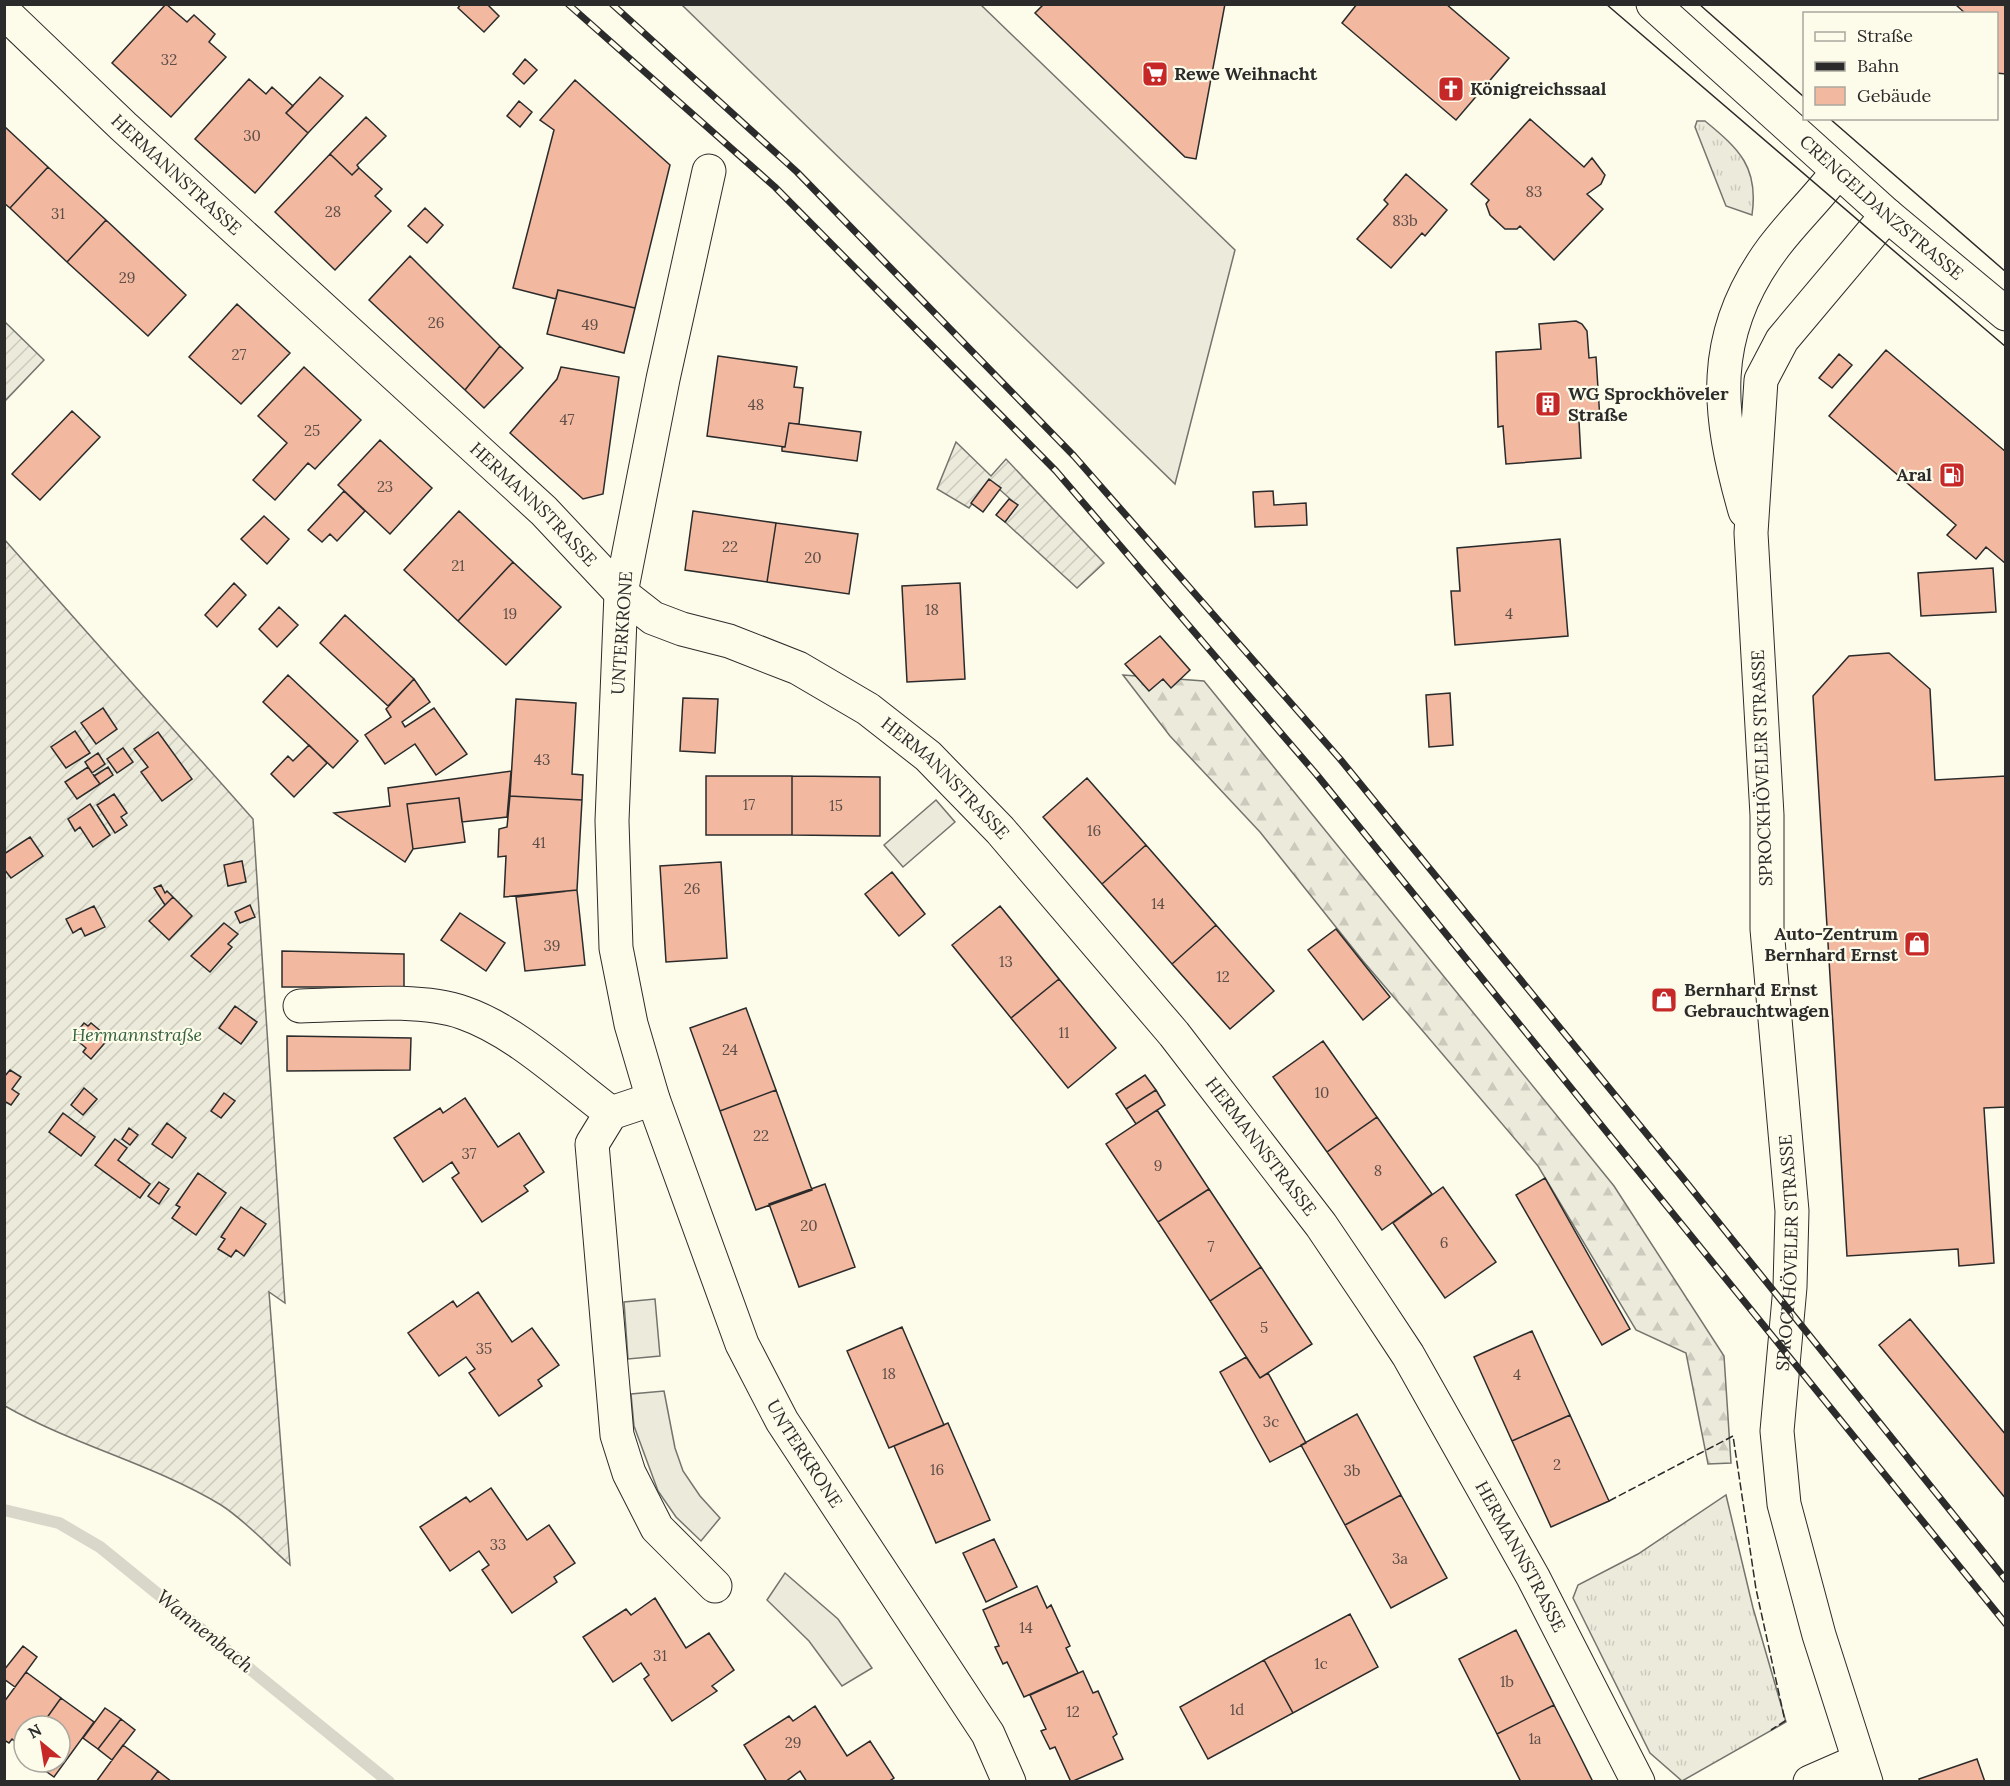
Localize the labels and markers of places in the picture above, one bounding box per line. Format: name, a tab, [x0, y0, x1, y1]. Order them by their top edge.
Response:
supermarket icon: Rewe Weihnacht	[1140, 59, 1170, 89]
place label: Rewe Weihnacht	[1174, 62, 1318, 85]
church icon: Königreichssaal	[1436, 74, 1466, 104]
place label: Königreichssaal	[1470, 77, 1607, 100]
place label: WG Sprockhöveler Straße	[1568, 382, 1729, 426]
building icon: WG Sprockhöveler Straße	[1533, 389, 1563, 419]
fuel station icon: Aral	[1937, 460, 1967, 490]
place label: Aral	[1896, 463, 1932, 486]
place label: Auto-Zentrum Bernhard Ernst	[1764, 922, 1899, 966]
shop icon: Auto-Zentrum Bernhard Ernst	[1902, 929, 1932, 959]
place label: Bernhard Ernst Gebrauchtwagen	[1684, 978, 1830, 1022]
shop icon: Bernhard Ernst Gebrauchtwagen	[1649, 985, 1679, 1015]

